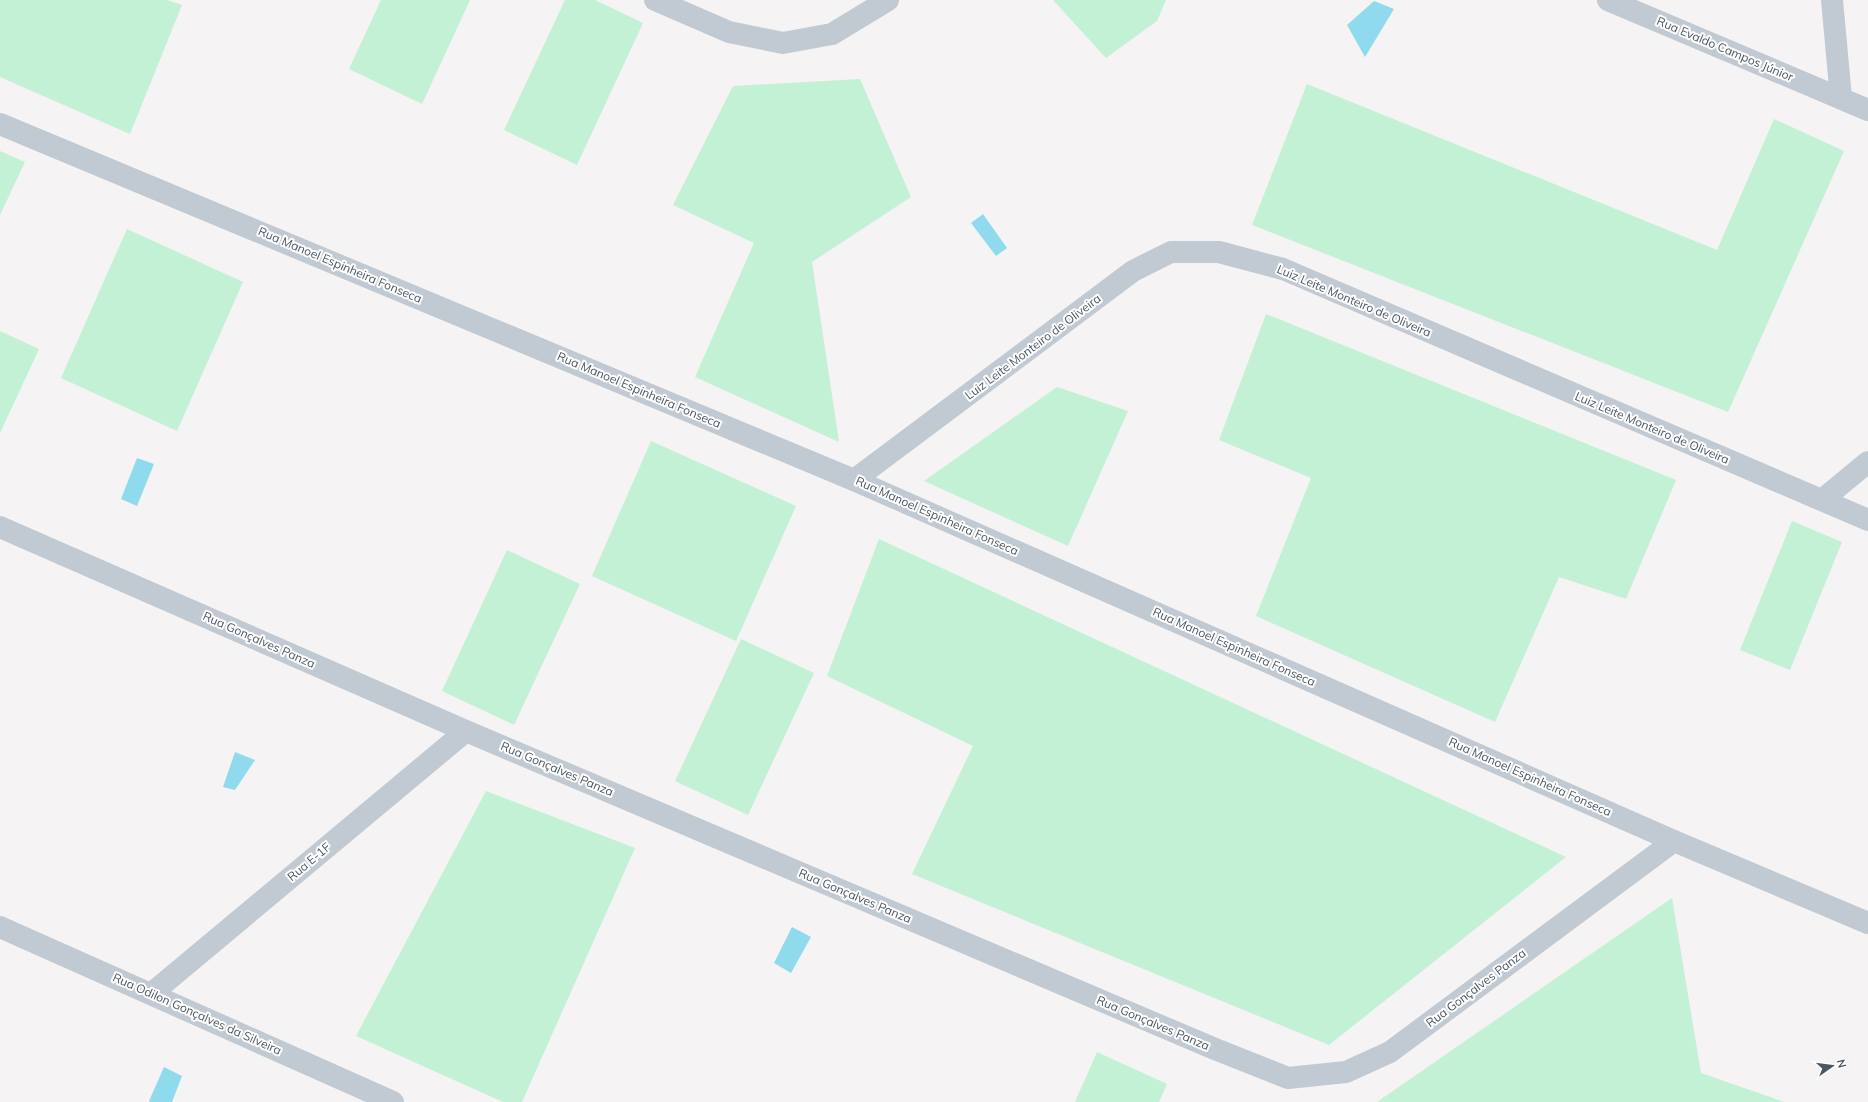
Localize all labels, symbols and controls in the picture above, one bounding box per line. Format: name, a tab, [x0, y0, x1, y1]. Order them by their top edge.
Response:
street label: Rua Evaldo Campos Júnior	[1655, 13, 1796, 84]
street label: Rua Manoel Espinheira Fonseca	[256, 223, 424, 306]
street label: Luiz Leite Monteiro de Oliveira	[1275, 261, 1434, 340]
street label: Luiz Leite Monteiro de Oliveira	[962, 291, 1104, 403]
street label: Rua Manoel Espinheira Fonseca	[555, 348, 723, 431]
street label: Luiz Leite Monteiro de Oliveira	[1573, 388, 1732, 467]
street label: Rua Manoel Espinheira Fonseca	[854, 473, 1021, 558]
street label: Rua Manoel Espinheira Fonseca	[1151, 604, 1318, 689]
street label: Rua Gonçalves Panza	[201, 608, 318, 671]
street label: Rua Manoel Espinheira Fonseca	[1447, 734, 1614, 819]
street label: Rua Gonçalves Panza	[498, 738, 616, 799]
street label: Rua E-1F	[284, 839, 333, 884]
street label: Rua Gonçalves Panza	[796, 865, 914, 926]
street label: Rua Gonçalves Panza	[1423, 945, 1529, 1030]
street label: Rua Odilon Gonçalves da Silveira	[110, 969, 284, 1058]
street label: Rua Gonçalves Panza	[1094, 992, 1212, 1053]
north arrow	[1812, 1046, 1852, 1086]
text: N	[1834, 1058, 1850, 1069]

